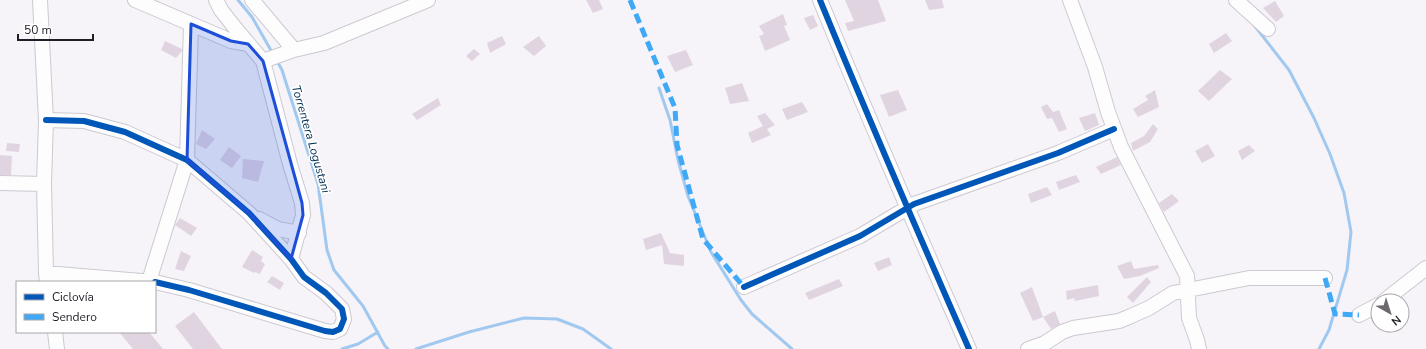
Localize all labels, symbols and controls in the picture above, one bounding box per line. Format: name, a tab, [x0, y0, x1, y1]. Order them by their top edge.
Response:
scale bar	[18, 16, 93, 42]
text: 50 m	[24, 22, 52, 38]
water label: Torrentera Logustani	[288, 83, 334, 195]
legend	[16, 281, 156, 333]
text: Ciclovía	[52, 289, 94, 305]
north arrow	[1370, 293, 1410, 333]
text: Sendero	[52, 309, 97, 325]
text: N	[1388, 312, 1404, 329]

